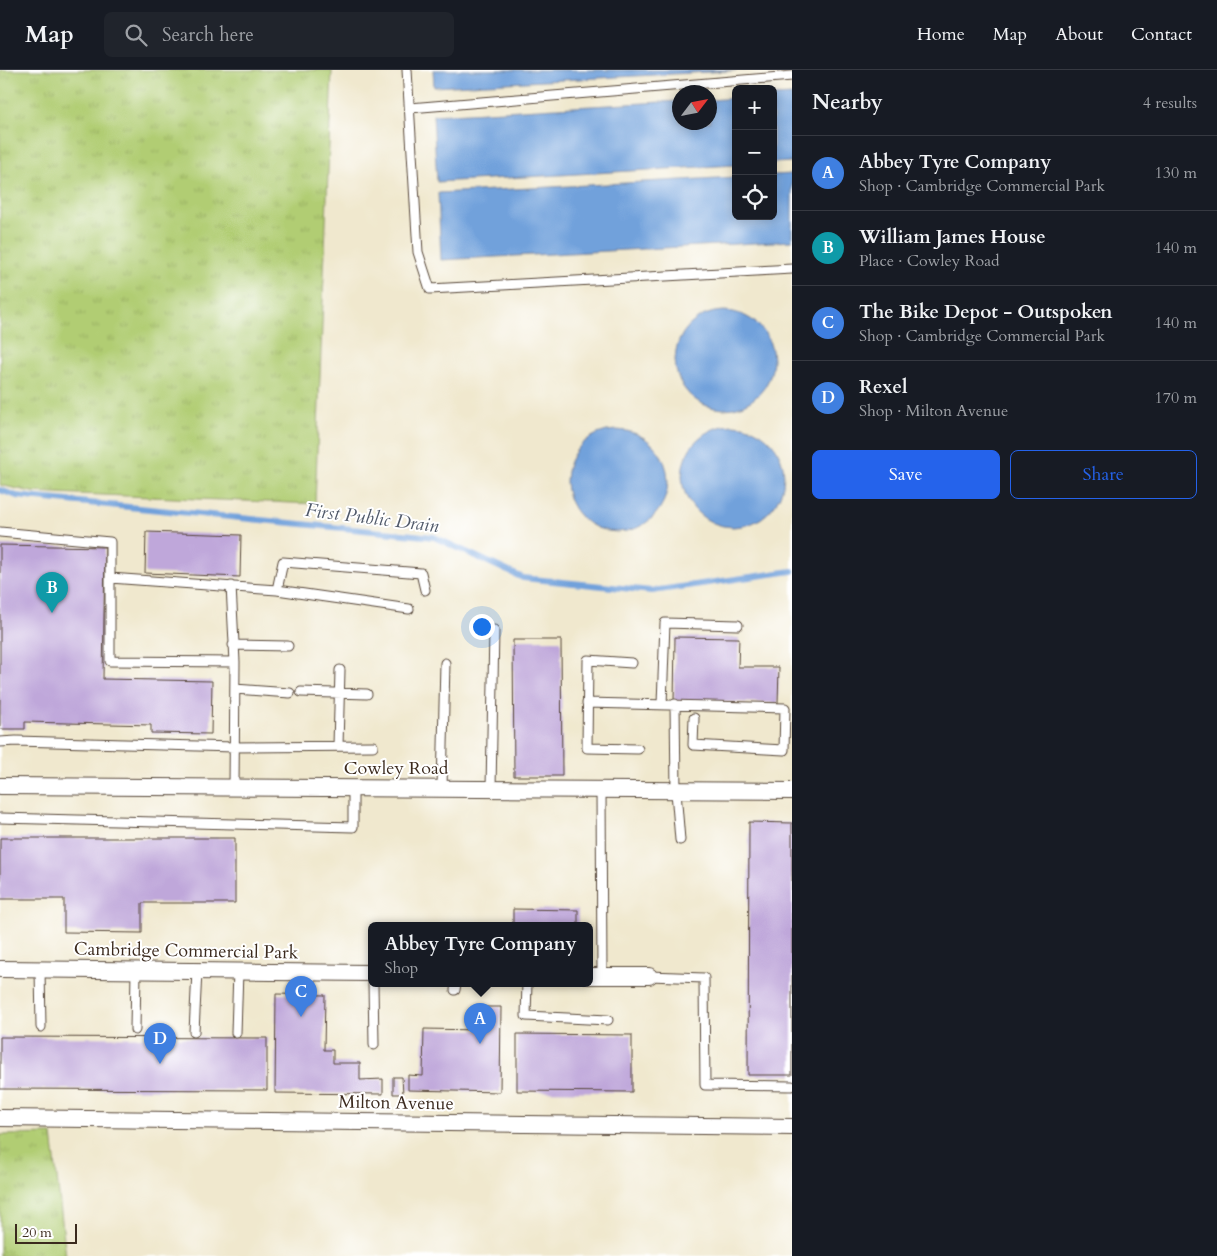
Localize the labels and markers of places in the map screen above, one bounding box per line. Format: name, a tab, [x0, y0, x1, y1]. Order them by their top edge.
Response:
pin: B	[36, 572, 68, 613]
pin: C	[285, 976, 317, 1017]
pin: A	[464, 1003, 496, 1044]
pin: D	[144, 1023, 176, 1064]

